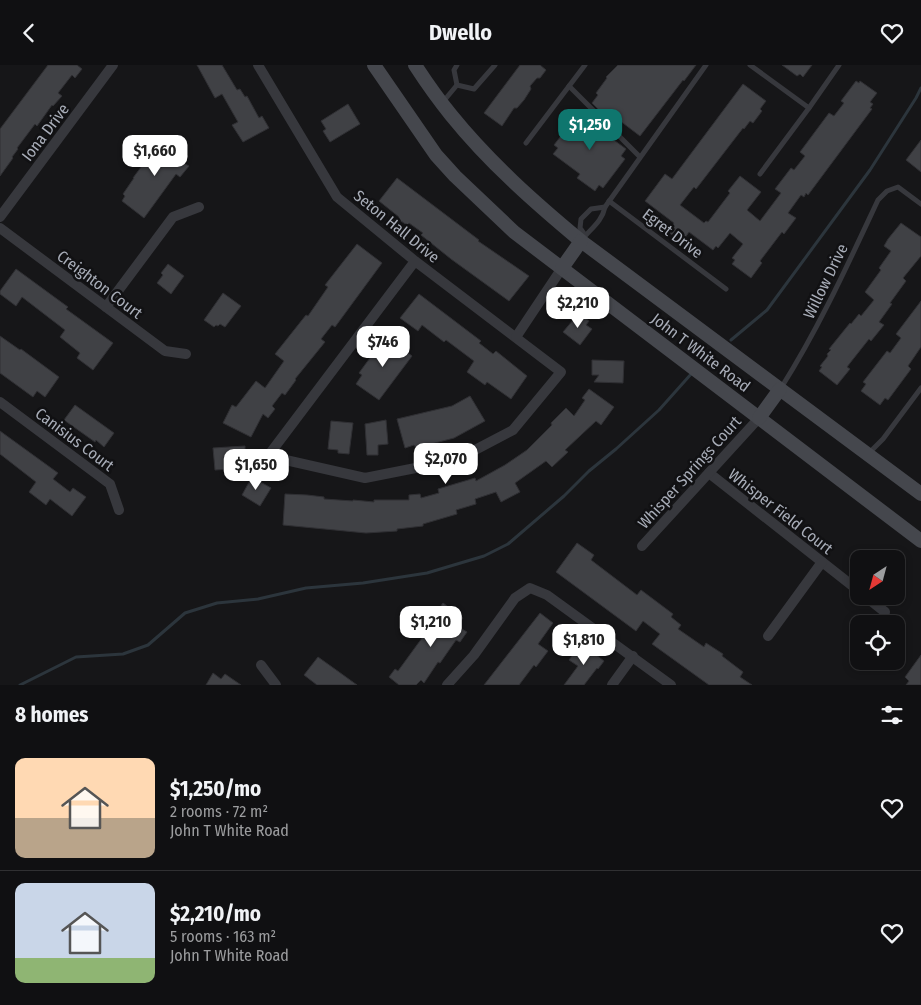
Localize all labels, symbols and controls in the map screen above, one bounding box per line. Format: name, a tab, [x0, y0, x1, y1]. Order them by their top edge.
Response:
icon: back	[15, 19, 43, 47]
text: Dwello	[429, 19, 492, 46]
icon: heart	[878, 19, 906, 47]
street label: Iona Drive	[18, 100, 73, 165]
pin: $1,250	[549, 109, 631, 151]
text: $1,250	[569, 115, 611, 134]
pin: $1,660	[114, 135, 196, 177]
text: $1,660	[133, 141, 177, 160]
street label: Seton Hall Drive	[350, 186, 443, 267]
street label: Egret Drive	[639, 205, 707, 262]
street label: Willow Drive	[799, 241, 852, 322]
street label: Creighton Court	[53, 246, 147, 323]
pin: $2,210	[537, 287, 619, 329]
text: $2,210	[557, 293, 599, 312]
street label: John T White Road	[648, 309, 754, 396]
pin: $746	[353, 325, 413, 368]
text: $746	[368, 332, 398, 351]
street label: Canisius Court	[32, 404, 118, 476]
street label: Whisper Springs Court	[634, 412, 745, 533]
pin: $2,070	[405, 443, 487, 485]
pin: $1,650	[215, 449, 297, 491]
text: $2,070	[425, 449, 467, 468]
text: $1,650	[235, 455, 277, 474]
street label: Whisper Field Court	[725, 465, 837, 559]
north arrow	[850, 550, 905, 605]
map controls	[850, 550, 905, 670]
pin: $1,210	[390, 605, 472, 648]
text: $1,210	[411, 612, 451, 631]
button: locate	[850, 615, 905, 670]
pin: $1,810	[543, 623, 625, 666]
text: $1,810	[563, 630, 605, 649]
icon: filters	[878, 701, 906, 729]
text: 8 homes	[15, 702, 89, 728]
text: $1,250/mo	[170, 776, 261, 802]
icon: home	[55, 778, 115, 838]
icon: heart	[878, 794, 906, 822]
text: 2 rooms · 72 m²	[170, 802, 268, 821]
text: John T White Road	[170, 821, 289, 840]
text: $2,210/mo	[170, 901, 261, 927]
icon: home	[55, 903, 115, 963]
icon: heart	[878, 919, 906, 947]
text: 5 rooms · 163 m²	[170, 927, 276, 946]
text: John T White Road	[170, 946, 289, 965]

